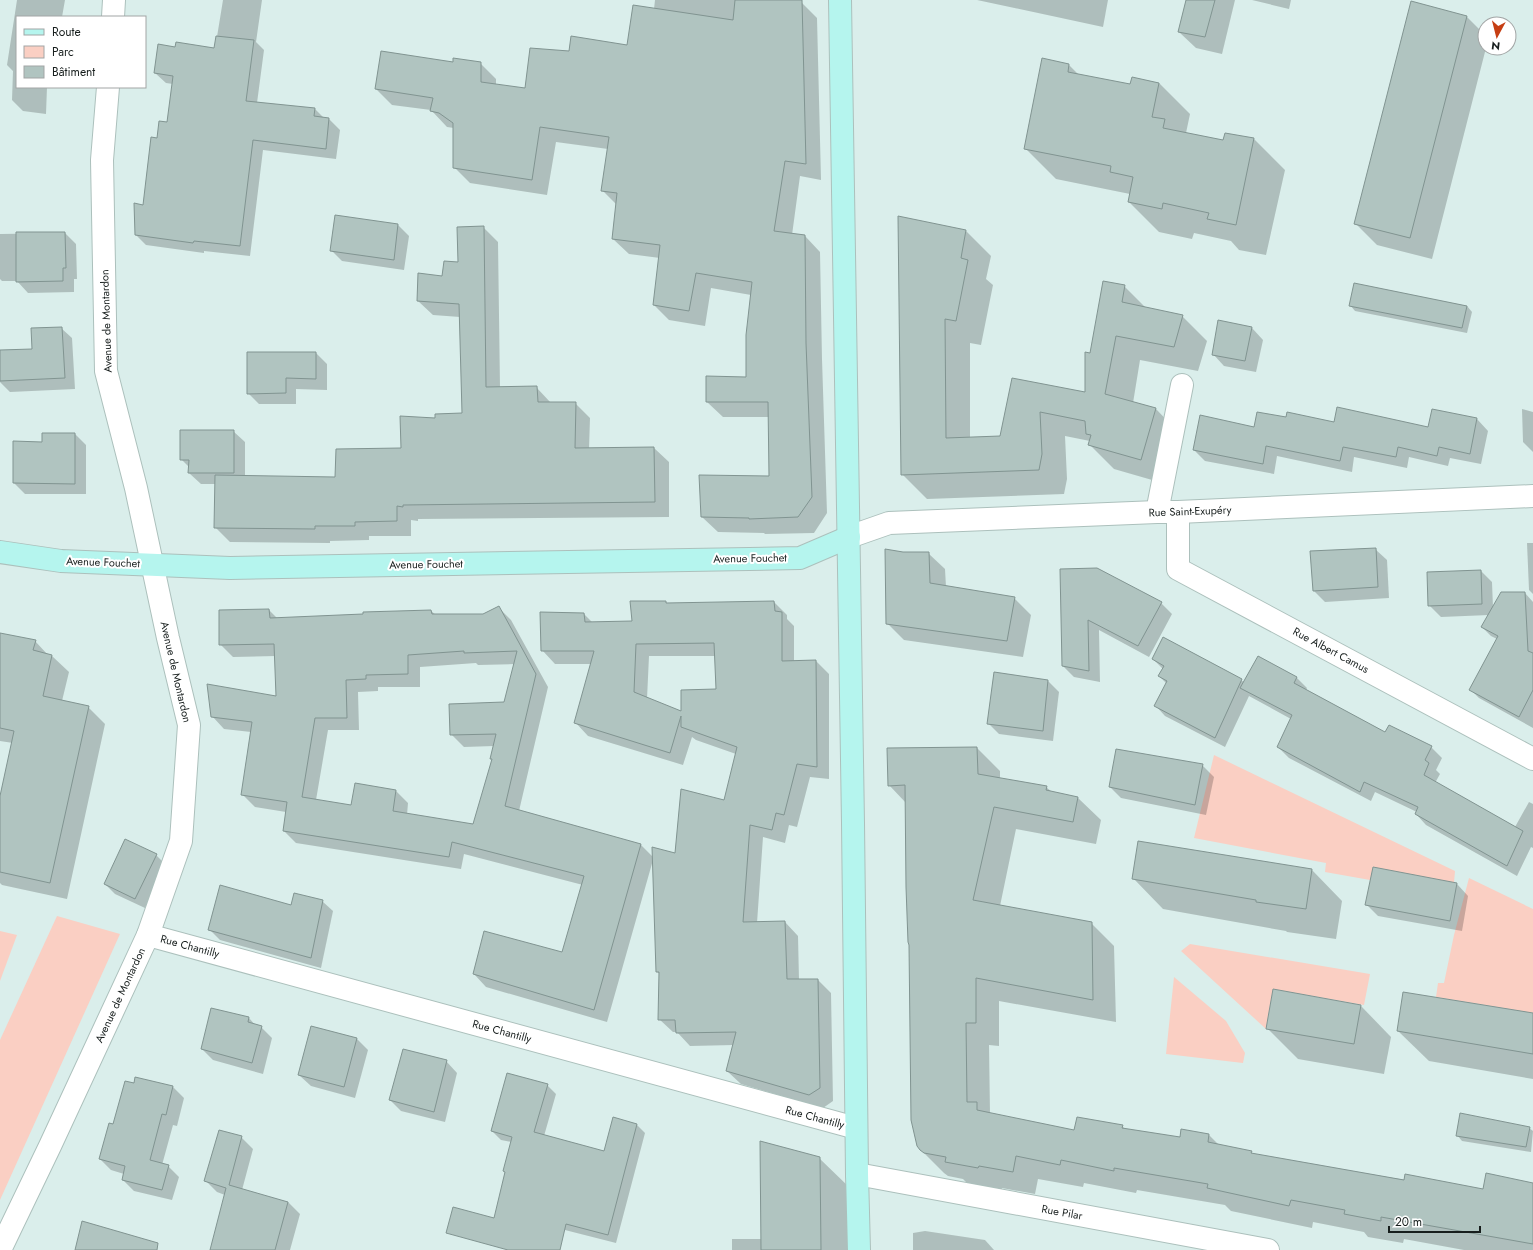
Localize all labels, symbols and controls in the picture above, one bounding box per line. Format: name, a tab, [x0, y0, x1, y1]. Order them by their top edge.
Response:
legend	[16, 16, 146, 88]
north arrow	[1477, 16, 1517, 56]
text: Route	[52, 23, 81, 41]
text: N	[1490, 37, 1501, 54]
text: Parc	[52, 43, 74, 61]
text: Bâtiment	[52, 63, 95, 81]
street label: Avenue de Montardon	[96, 269, 116, 373]
street label: Rue Saint-Exupéry	[1148, 502, 1232, 520]
street label: Avenue Fouchet	[713, 549, 787, 567]
street label: Avenue Fouchet	[66, 553, 141, 571]
street label: Avenue Fouchet	[389, 555, 463, 573]
street label: Avenue de Montardon	[157, 620, 195, 724]
street label: Rue Albert Camus	[1290, 623, 1372, 677]
street label: Rue Chantilly	[159, 930, 222, 962]
street label: Avenue de Montardon	[91, 945, 149, 1045]
street label: Rue Chantilly	[471, 1015, 534, 1047]
street label: Rue Chantilly	[784, 1101, 847, 1133]
street label: Rue Pilar	[1040, 1201, 1084, 1224]
scale bar	[1389, 1208, 1480, 1234]
text: 20 m	[1395, 1213, 1422, 1231]

